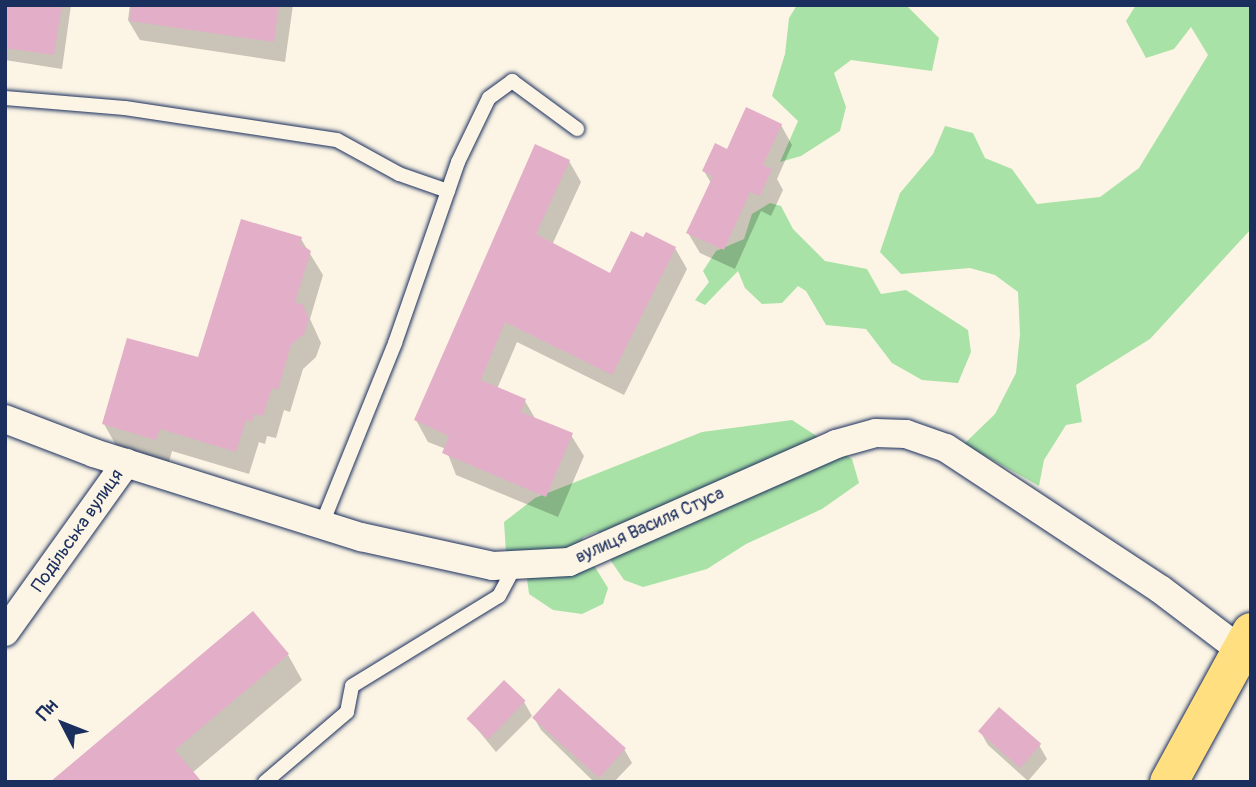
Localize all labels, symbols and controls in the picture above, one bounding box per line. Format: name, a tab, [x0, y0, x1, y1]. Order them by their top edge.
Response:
street label: Подільська вулиця	[28, 465, 128, 597]
street label: вулиця Василя Стуса	[572, 483, 728, 569]
north arrow	[28, 689, 98, 759]
text: Пн	[31, 694, 63, 726]

